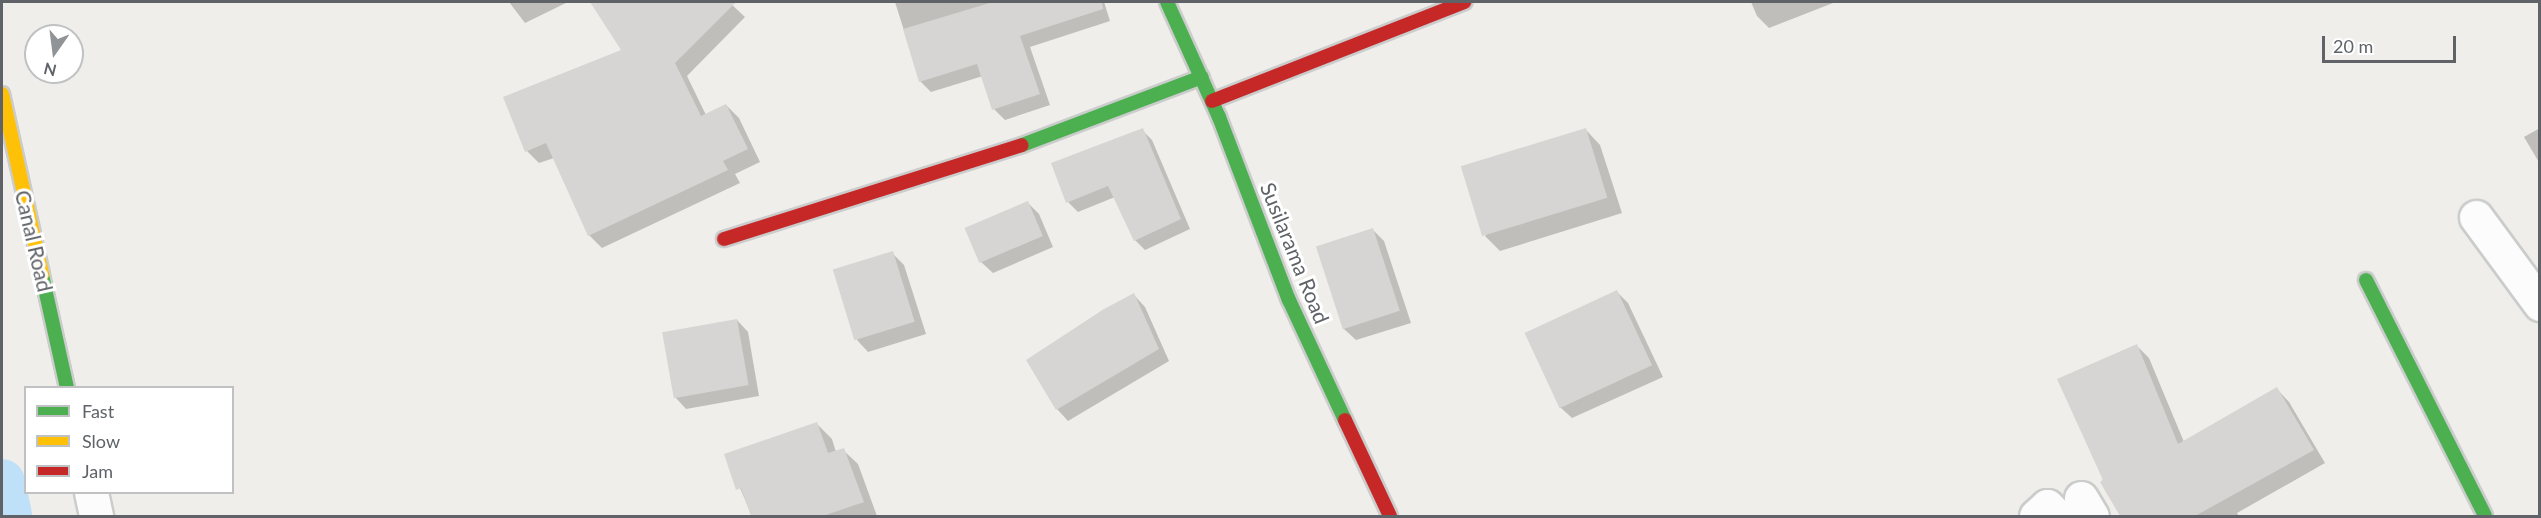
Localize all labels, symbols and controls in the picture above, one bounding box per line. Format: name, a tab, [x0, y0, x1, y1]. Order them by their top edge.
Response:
north arrow	[24, 24, 84, 84]
scale bar	[2325, 24, 2458, 62]
text: 20 m	[2333, 35, 2373, 57]
text: N	[42, 59, 58, 81]
street label: Susilarama Road	[1255, 179, 1335, 327]
street label: Canal Road	[10, 188, 58, 294]
legend	[24, 386, 234, 494]
text: Fast	[82, 400, 114, 422]
text: Slow	[82, 430, 120, 452]
text: Jam	[82, 460, 113, 482]

